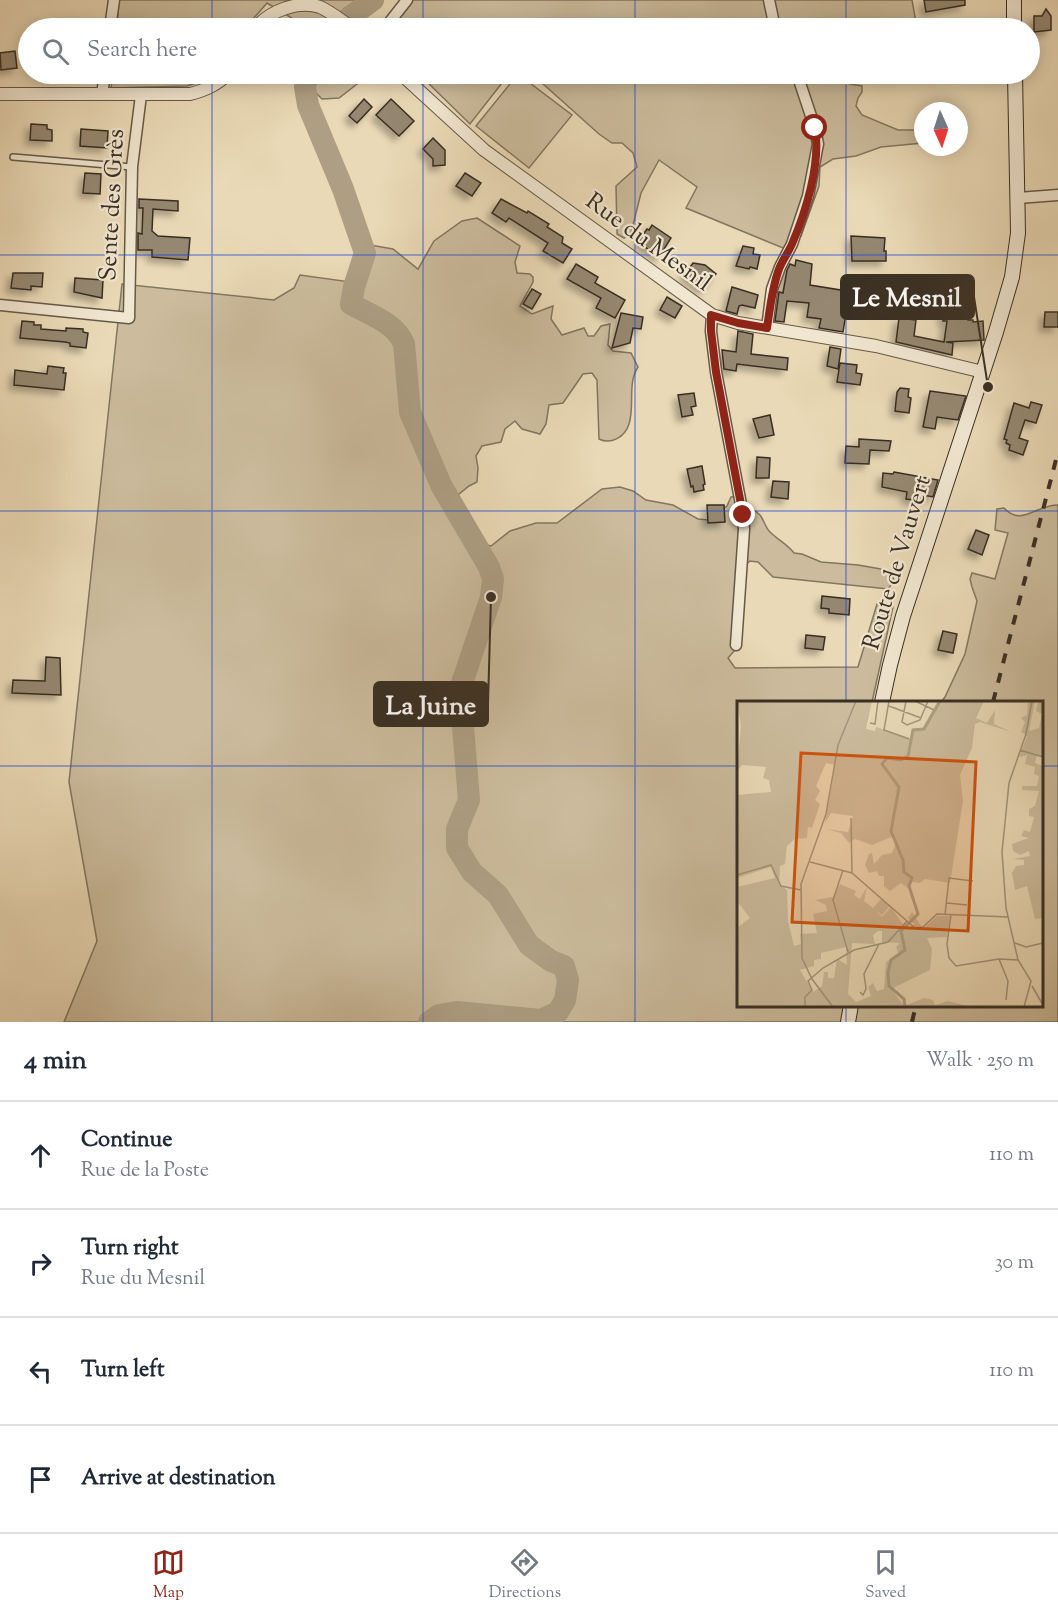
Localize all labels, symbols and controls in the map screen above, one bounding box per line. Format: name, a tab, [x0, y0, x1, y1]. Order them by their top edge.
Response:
search box	[18, 18, 1040, 84]
icon: search	[39, 35, 72, 68]
text: Search here	[87, 35, 197, 67]
north arrow	[914, 102, 968, 156]
route start	[801, 114, 827, 140]
street label: Sente des Grès	[92, 128, 134, 282]
street label: Rue du Mesnil	[578, 185, 718, 301]
callout: Le Mesnil	[841, 275, 974, 319]
text: Le Mesnil	[852, 281, 962, 318]
street label: Route de Vauvert	[855, 472, 941, 654]
route end	[729, 501, 755, 527]
callout: La Juine	[374, 682, 488, 726]
text: La Juine	[386, 689, 476, 726]
inset map	[737, 701, 1043, 1007]
text: 4 min	[24, 1043, 87, 1080]
text: Walk · 250 m	[926, 1047, 1034, 1076]
text: Continue	[81, 1125, 172, 1157]
icon: ahead	[24, 1139, 57, 1172]
text: 110 m	[989, 1141, 1034, 1170]
text: Rue de la Poste	[81, 1157, 209, 1186]
text: Turn right	[81, 1233, 178, 1265]
icon: right	[24, 1247, 57, 1280]
text: 30 m	[995, 1249, 1034, 1278]
text: Rue du Mesnil	[81, 1265, 205, 1294]
icon: left	[24, 1355, 57, 1388]
text: Turn left	[81, 1355, 164, 1387]
text: 110 m	[989, 1357, 1034, 1386]
icon: arrive	[24, 1463, 57, 1496]
text: Arrive at destination	[81, 1463, 276, 1495]
tab: Map	[152, 1546, 185, 1605]
tab: Directions	[489, 1546, 561, 1605]
tab: Saved	[865, 1546, 906, 1605]

